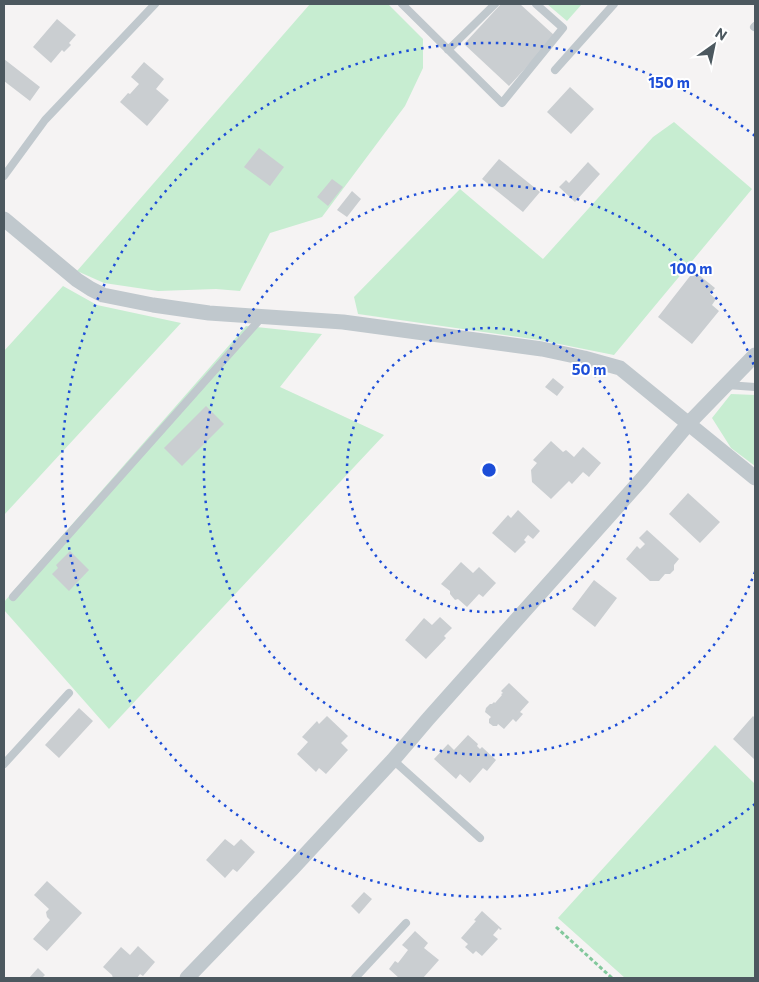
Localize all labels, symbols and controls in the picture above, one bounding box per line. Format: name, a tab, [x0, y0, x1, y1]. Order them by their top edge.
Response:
north arrow	[689, 20, 739, 70]
text: N	[712, 24, 730, 44]
text: 150 m	[648, 73, 690, 91]
text: 100 m	[670, 259, 712, 277]
text: 50 m	[572, 360, 606, 378]
centre of rings	[480, 461, 498, 479]

